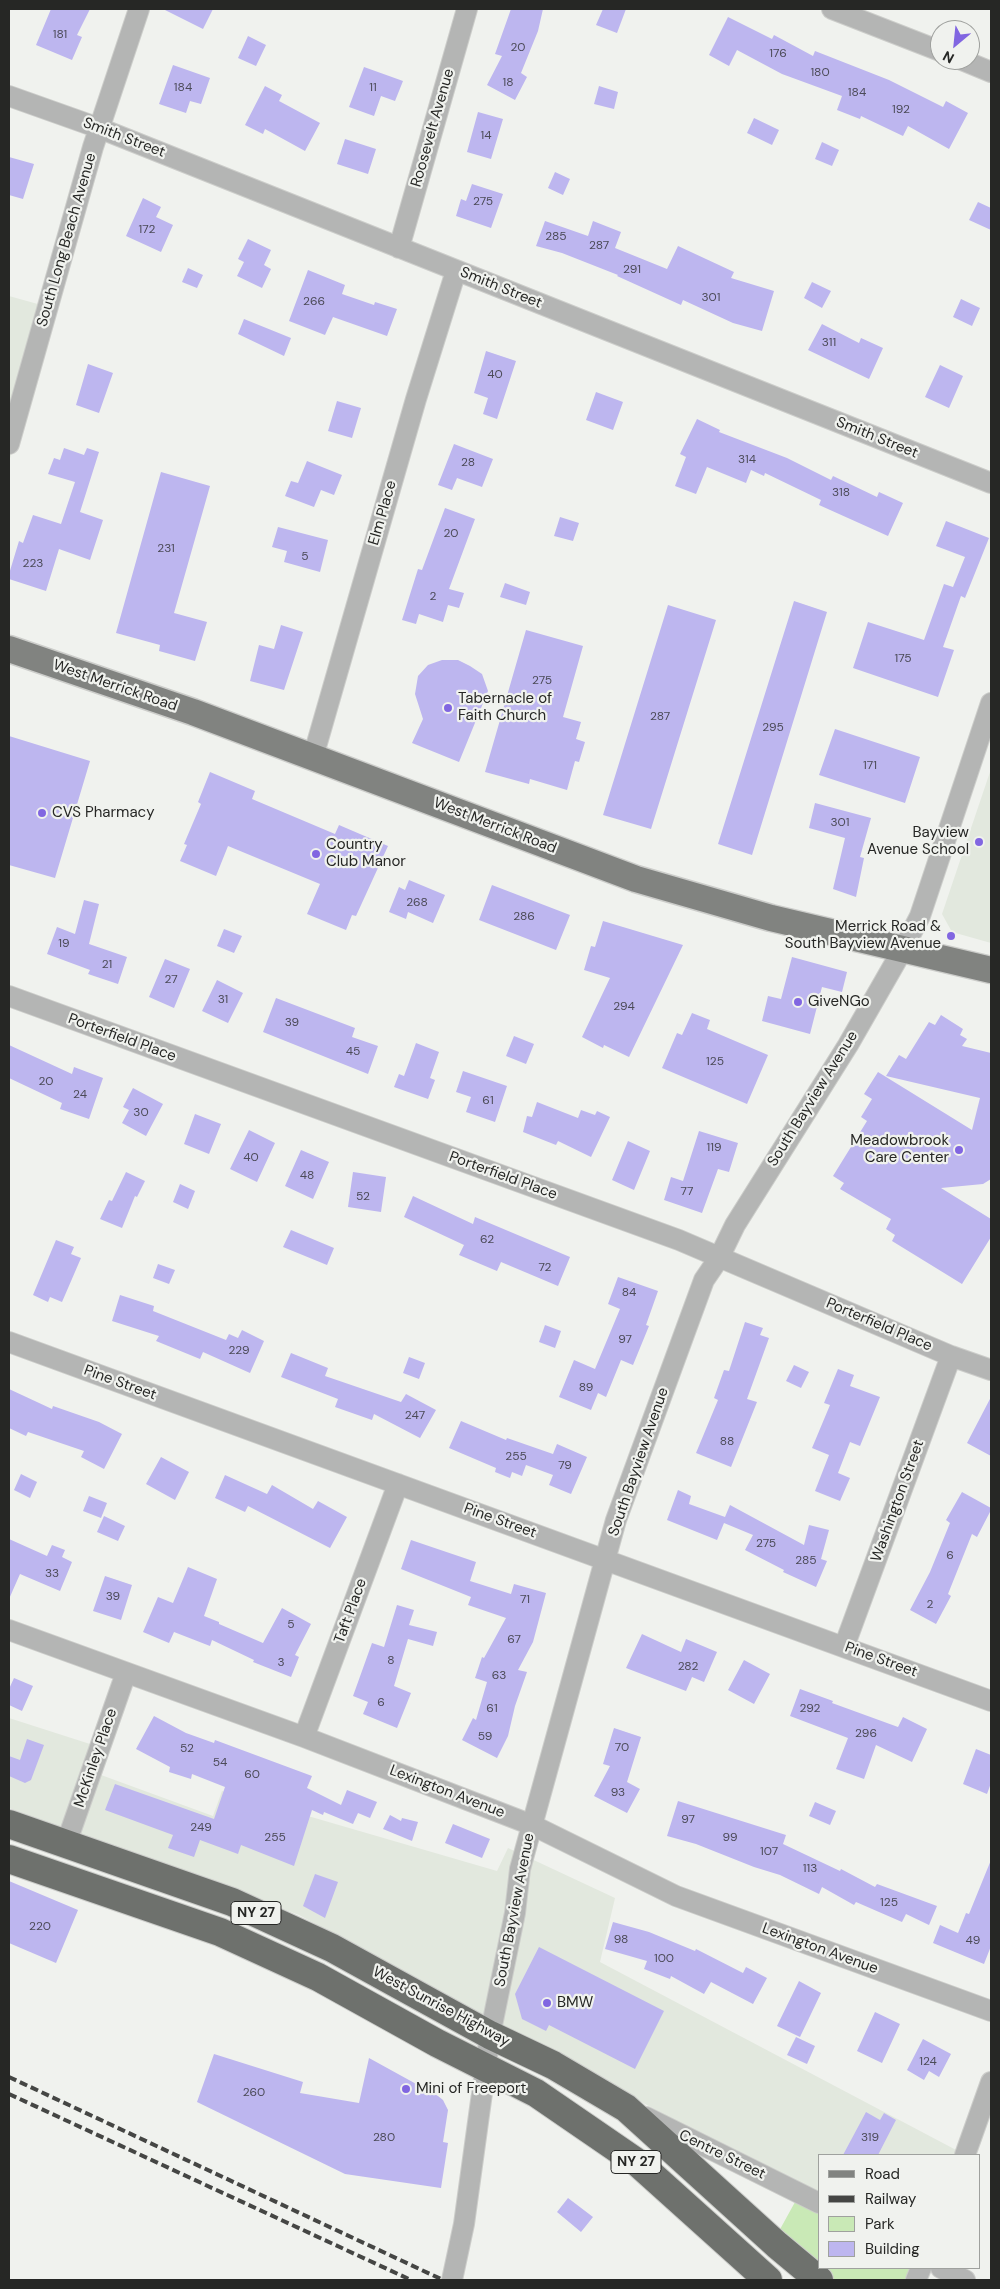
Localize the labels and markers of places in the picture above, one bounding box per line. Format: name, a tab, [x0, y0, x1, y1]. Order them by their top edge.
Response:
place label: Tabernacle of Faith Church	[458, 690, 552, 725]
marker: Tabernacle of Faith Church	[442, 702, 454, 714]
place label: CVS Pharmacy	[52, 804, 155, 822]
marker: CVS Pharmacy	[36, 807, 48, 819]
place label: Bayview Avenue School	[867, 824, 969, 859]
place label: Country Club Manor	[326, 836, 406, 871]
marker: Bayview Avenue School	[973, 836, 985, 848]
marker: Country Club Manor	[310, 848, 322, 860]
place label: Merrick Road & South Bayview Avenue	[785, 918, 941, 953]
marker: Merrick Road & South Bayview Avenue	[945, 930, 957, 942]
place label: GiveNGo	[808, 993, 870, 1011]
marker: GiveNGo	[792, 996, 804, 1008]
place label: Meadowbrook Care Center	[850, 1132, 949, 1167]
marker: Meadowbrook Care Center	[953, 1144, 965, 1156]
place label: BMW	[557, 1994, 593, 2012]
marker: BMW	[541, 1997, 553, 2009]
place label: Mini of Freeport	[416, 2080, 526, 2098]
marker: Mini of Freeport	[400, 2083, 412, 2095]

